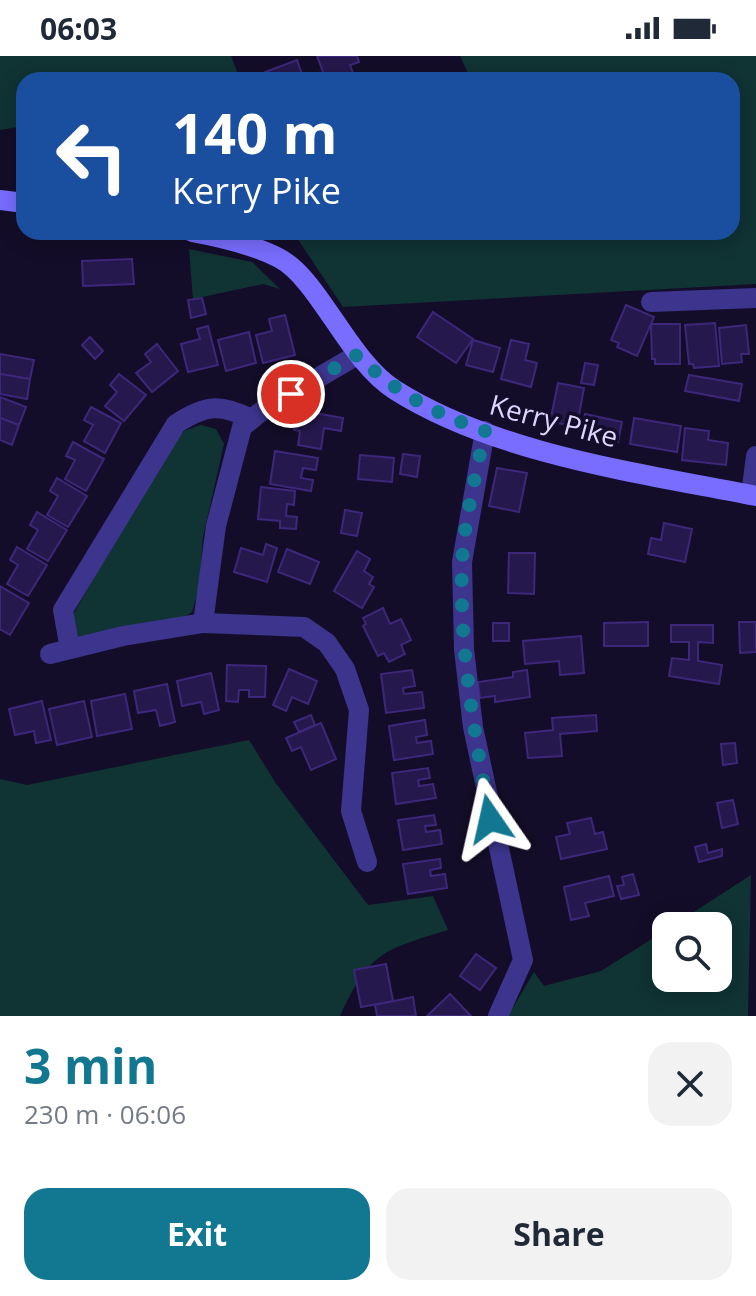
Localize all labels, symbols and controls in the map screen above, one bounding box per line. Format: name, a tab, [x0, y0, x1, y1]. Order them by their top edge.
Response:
text: 06:03	[40, 8, 117, 49]
text: 140 m	[172, 94, 338, 170]
icon: left	[40, 104, 144, 208]
text: Kerry Pike	[172, 166, 341, 215]
pin	[257, 360, 325, 428]
icon: arrive	[269, 372, 313, 416]
street label: Kerry Pike	[486, 385, 622, 455]
position arrow	[448, 777, 532, 861]
map controls	[652, 912, 732, 992]
button: search	[652, 912, 732, 992]
text: 3 min	[24, 1033, 157, 1098]
button: close	[648, 1042, 732, 1126]
text: 230 m · 06:06	[24, 1096, 186, 1132]
button: Exit	[24, 1188, 370, 1280]
button: Share	[386, 1188, 732, 1280]

